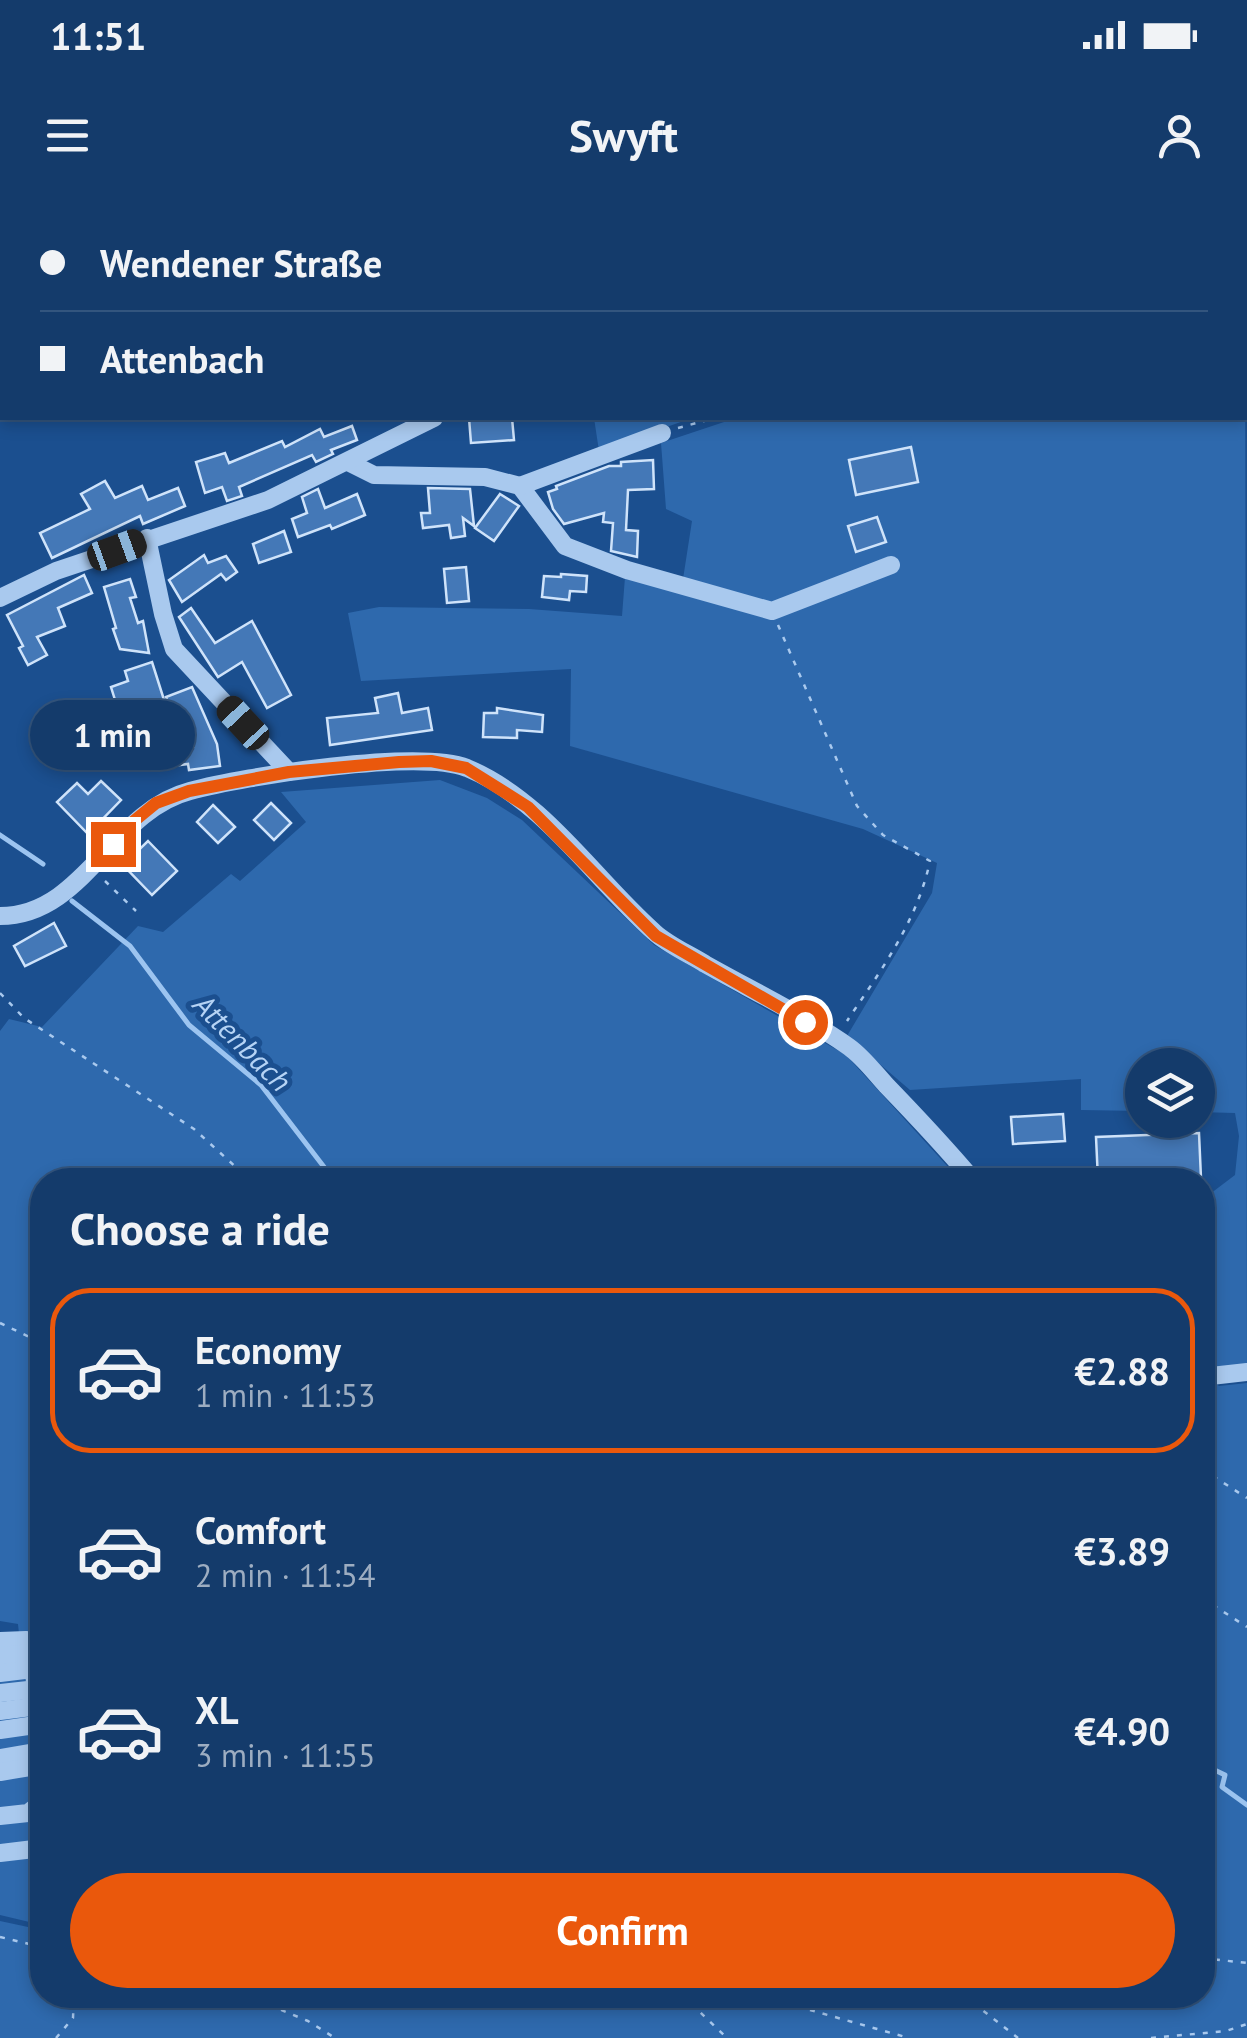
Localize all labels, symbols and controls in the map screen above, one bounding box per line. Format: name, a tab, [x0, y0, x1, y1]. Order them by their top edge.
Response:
text: 11:51	[50, 11, 146, 60]
text: Swyft	[569, 106, 678, 164]
icon: menu	[40, 108, 95, 163]
icon: person	[1152, 108, 1207, 163]
text: Wendener Straße	[100, 238, 382, 287]
text: Attenbach	[100, 334, 264, 383]
car	[84, 526, 150, 574]
car	[212, 691, 274, 755]
callout: 1 min	[31, 699, 196, 769]
text: 1 min	[73, 714, 152, 756]
route end	[91, 822, 136, 867]
water label: Attenbach	[185, 984, 301, 1100]
route start	[783, 1000, 828, 1045]
map controls	[1125, 1048, 1215, 1138]
button: layers	[1125, 1048, 1215, 1138]
text: Choose a ride	[70, 1199, 330, 1257]
text: Economy	[195, 1325, 341, 1374]
icon: car	[75, 1326, 165, 1416]
text: €2.88	[1074, 1346, 1170, 1395]
text: 1 min · 11:53	[195, 1374, 375, 1416]
text: Comfort	[195, 1505, 326, 1554]
icon: car	[75, 1506, 165, 1596]
text: €3.89	[1074, 1526, 1170, 1575]
text: 2 min · 11:54	[195, 1554, 375, 1596]
text: XL	[195, 1685, 239, 1734]
icon: car	[75, 1686, 165, 1776]
text: €4.90	[1074, 1706, 1170, 1755]
text: 3 min · 11:55	[195, 1734, 375, 1776]
button: Confirm	[70, 1873, 1175, 1988]

